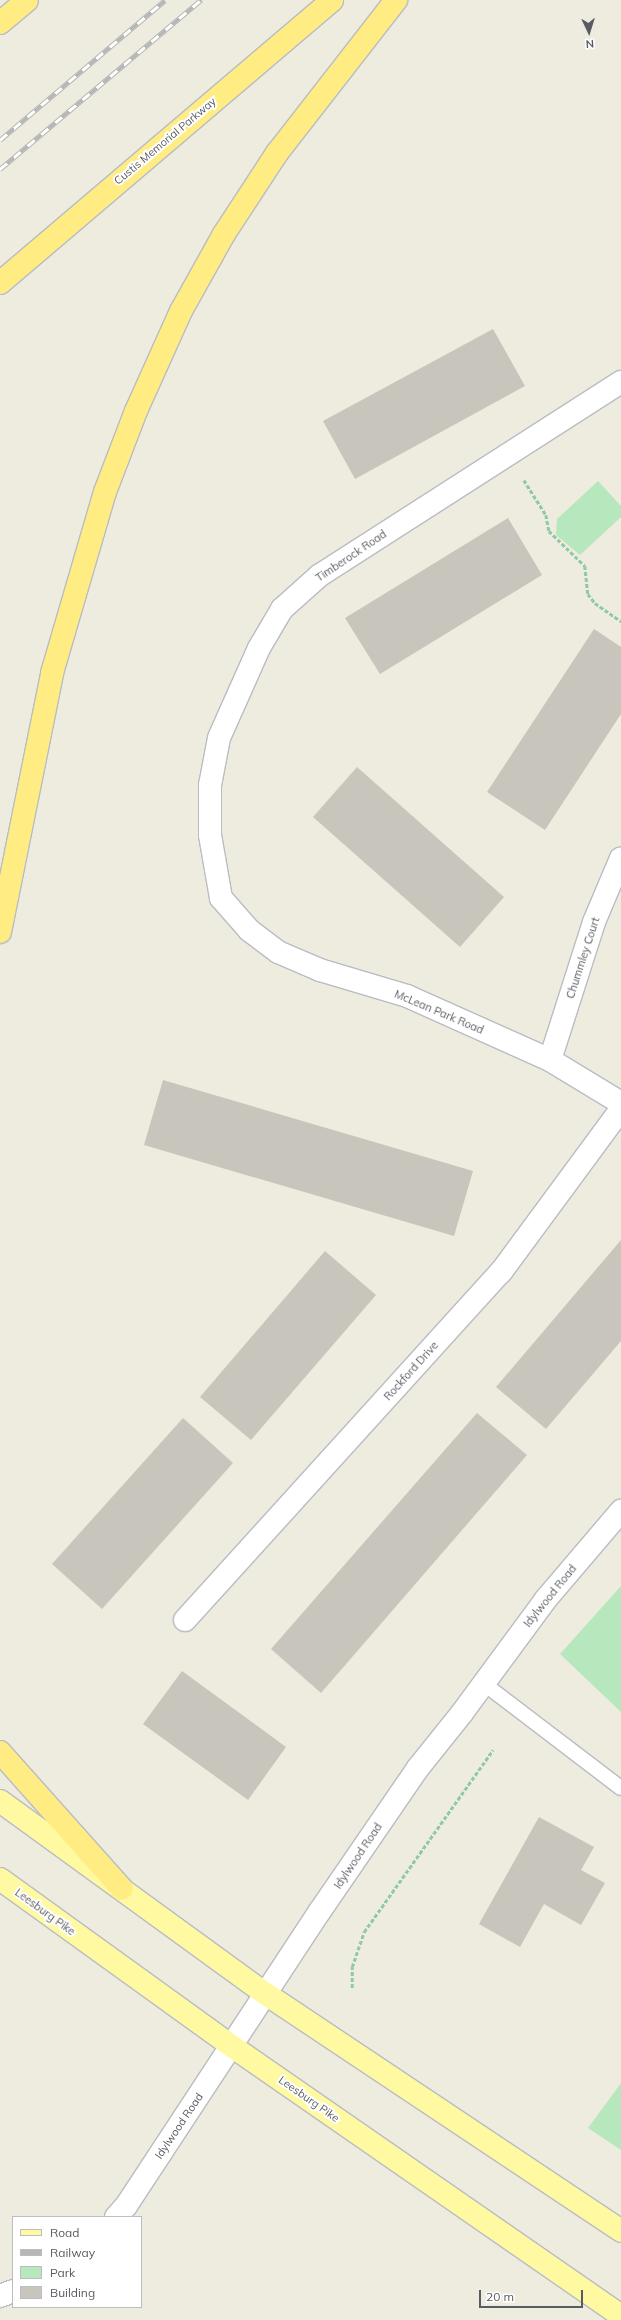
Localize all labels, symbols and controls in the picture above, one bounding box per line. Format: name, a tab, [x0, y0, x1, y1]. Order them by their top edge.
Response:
north arrow	[569, 12, 609, 52]
text: N	[585, 37, 594, 51]
street label: Custis Memorial Parkway	[111, 95, 219, 187]
street label: Timberock Road	[313, 527, 389, 585]
street label: Chummley Court	[564, 916, 602, 1000]
street label: McLean Park Road	[392, 987, 486, 1037]
street label: Rockford Drive	[381, 1339, 441, 1403]
street label: Idylwood Road	[521, 1562, 579, 1630]
street label: Idylwood Road	[331, 1821, 385, 1891]
street label: Leesburg Pike	[12, 1886, 78, 1938]
street label: Leesburg Pike	[276, 2073, 342, 2125]
street label: Idylwood Road	[152, 2091, 206, 2161]
legend	[12, 2216, 142, 2308]
text: Road	[50, 2225, 79, 2240]
text: Railway	[50, 2245, 95, 2260]
text: Park	[50, 2265, 75, 2280]
scale bar	[481, 2282, 585, 2308]
text: Building	[50, 2285, 95, 2300]
text: 20 m	[486, 2289, 514, 2304]

